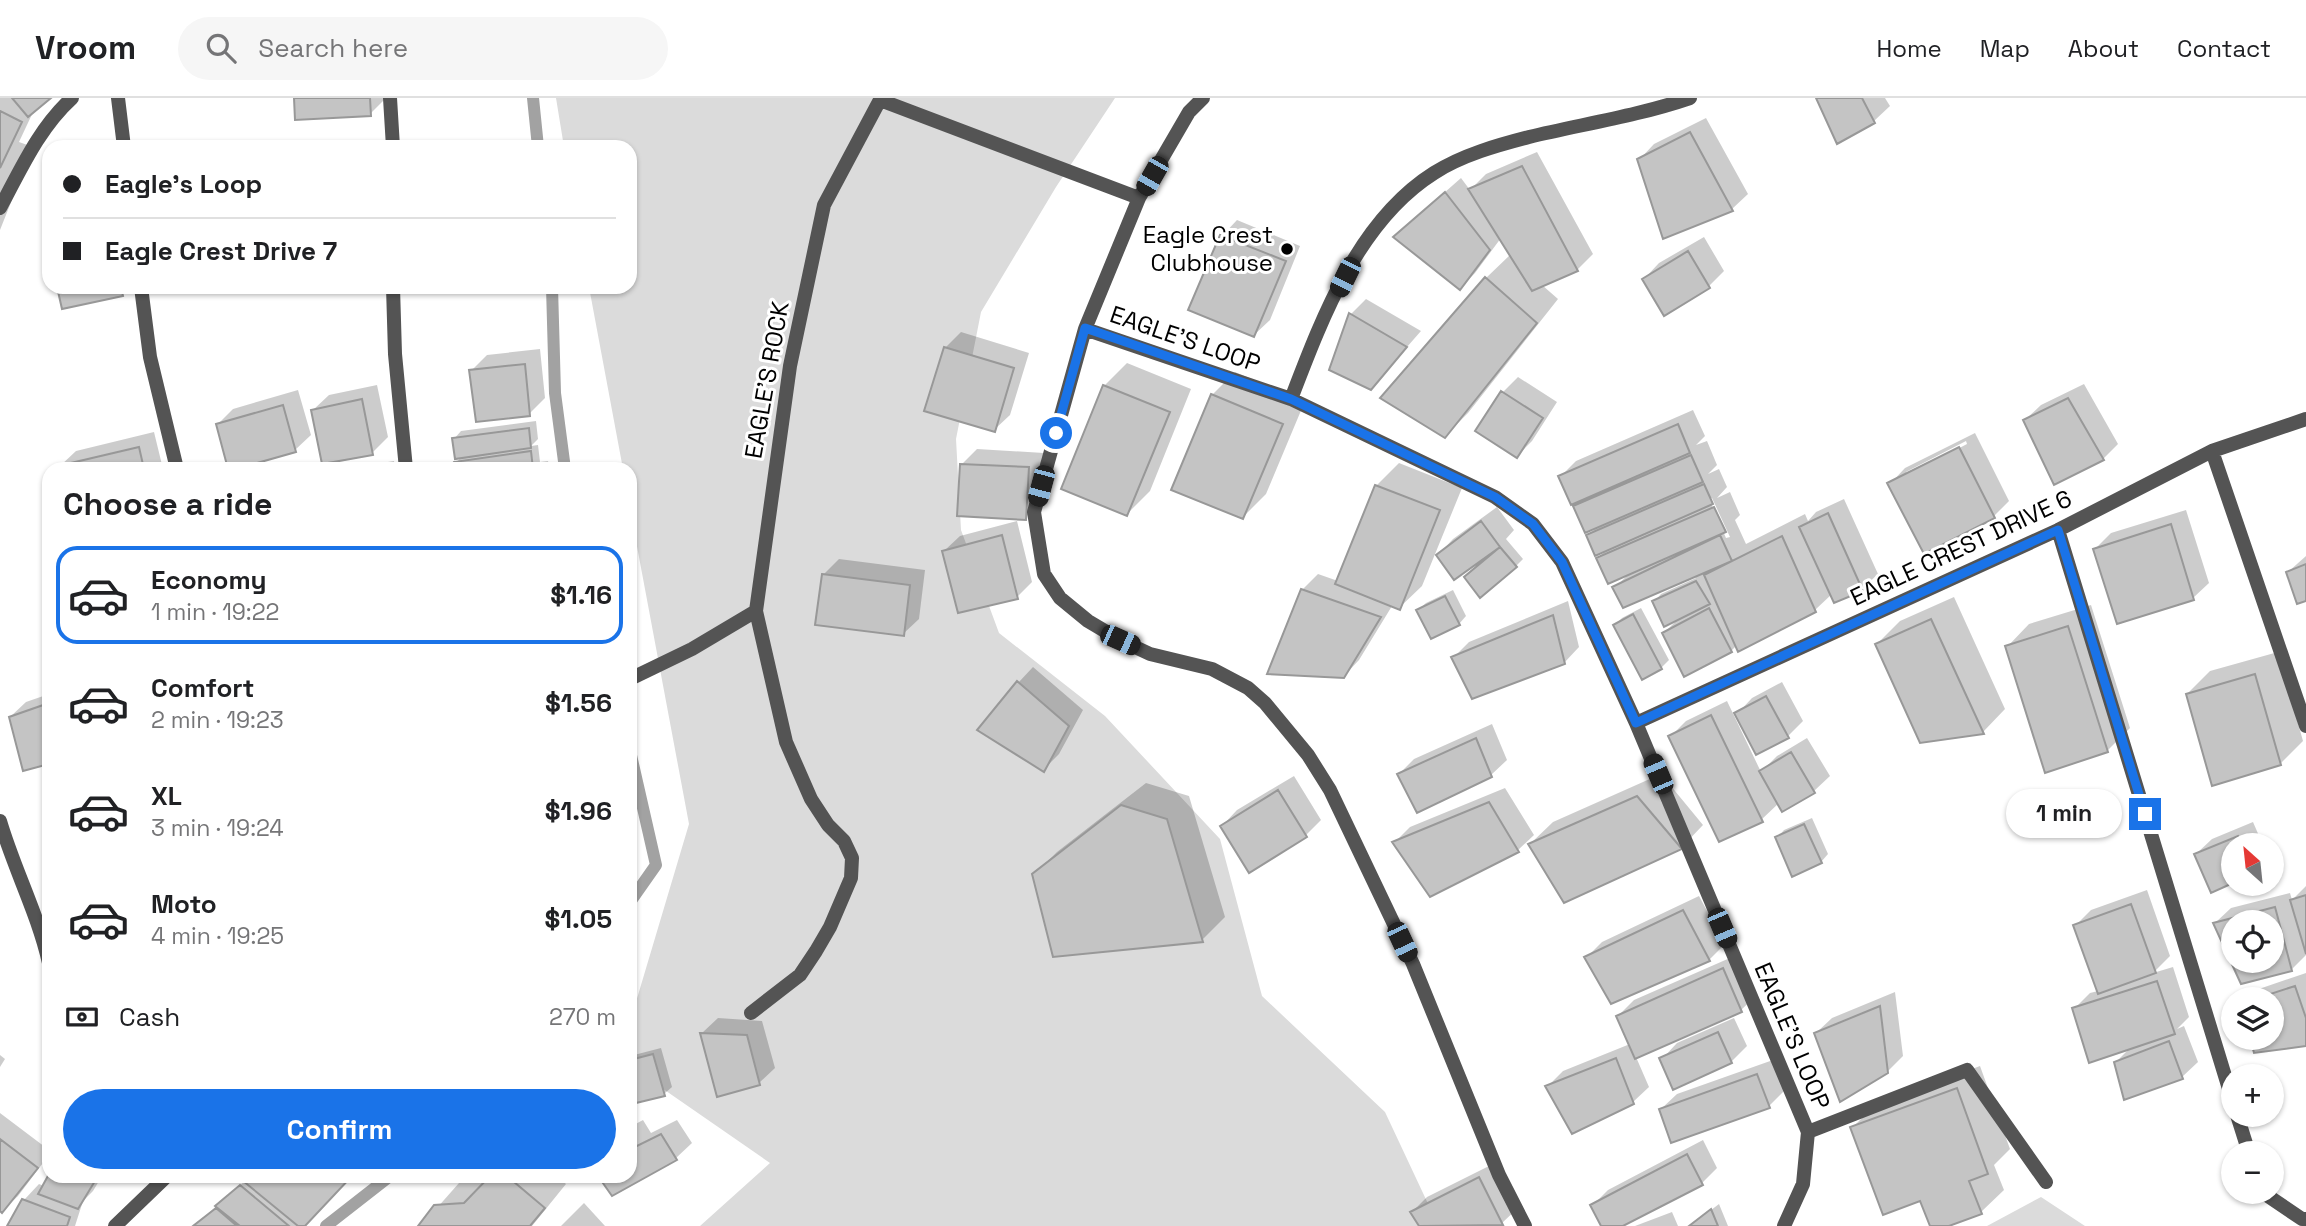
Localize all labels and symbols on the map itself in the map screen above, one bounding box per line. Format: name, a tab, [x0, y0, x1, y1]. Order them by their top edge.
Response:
car	[1133, 153, 1172, 199]
place label: Eagle Crest Clubhouse	[1143, 219, 1273, 278]
marker: Eagle Crest Clubhouse	[1279, 241, 1295, 257]
car	[1327, 254, 1364, 300]
street label: EAGLE'S LOOP	[1106, 298, 1264, 379]
street label: EAGLE'S ROCK	[737, 299, 796, 461]
route start	[1040, 417, 1072, 449]
car	[1026, 463, 1057, 509]
street label: EAGLE CREST DRIVE 6	[1845, 483, 2076, 612]
car	[1097, 622, 1144, 658]
car	[1641, 751, 1676, 797]
callout: 1 min	[2005, 790, 2120, 838]
route end	[2129, 798, 2161, 830]
north arrow	[2221, 833, 2284, 896]
car	[1705, 905, 1740, 951]
car	[1384, 919, 1421, 965]
street label: EAGLE'S LOOP	[1748, 958, 1837, 1114]

